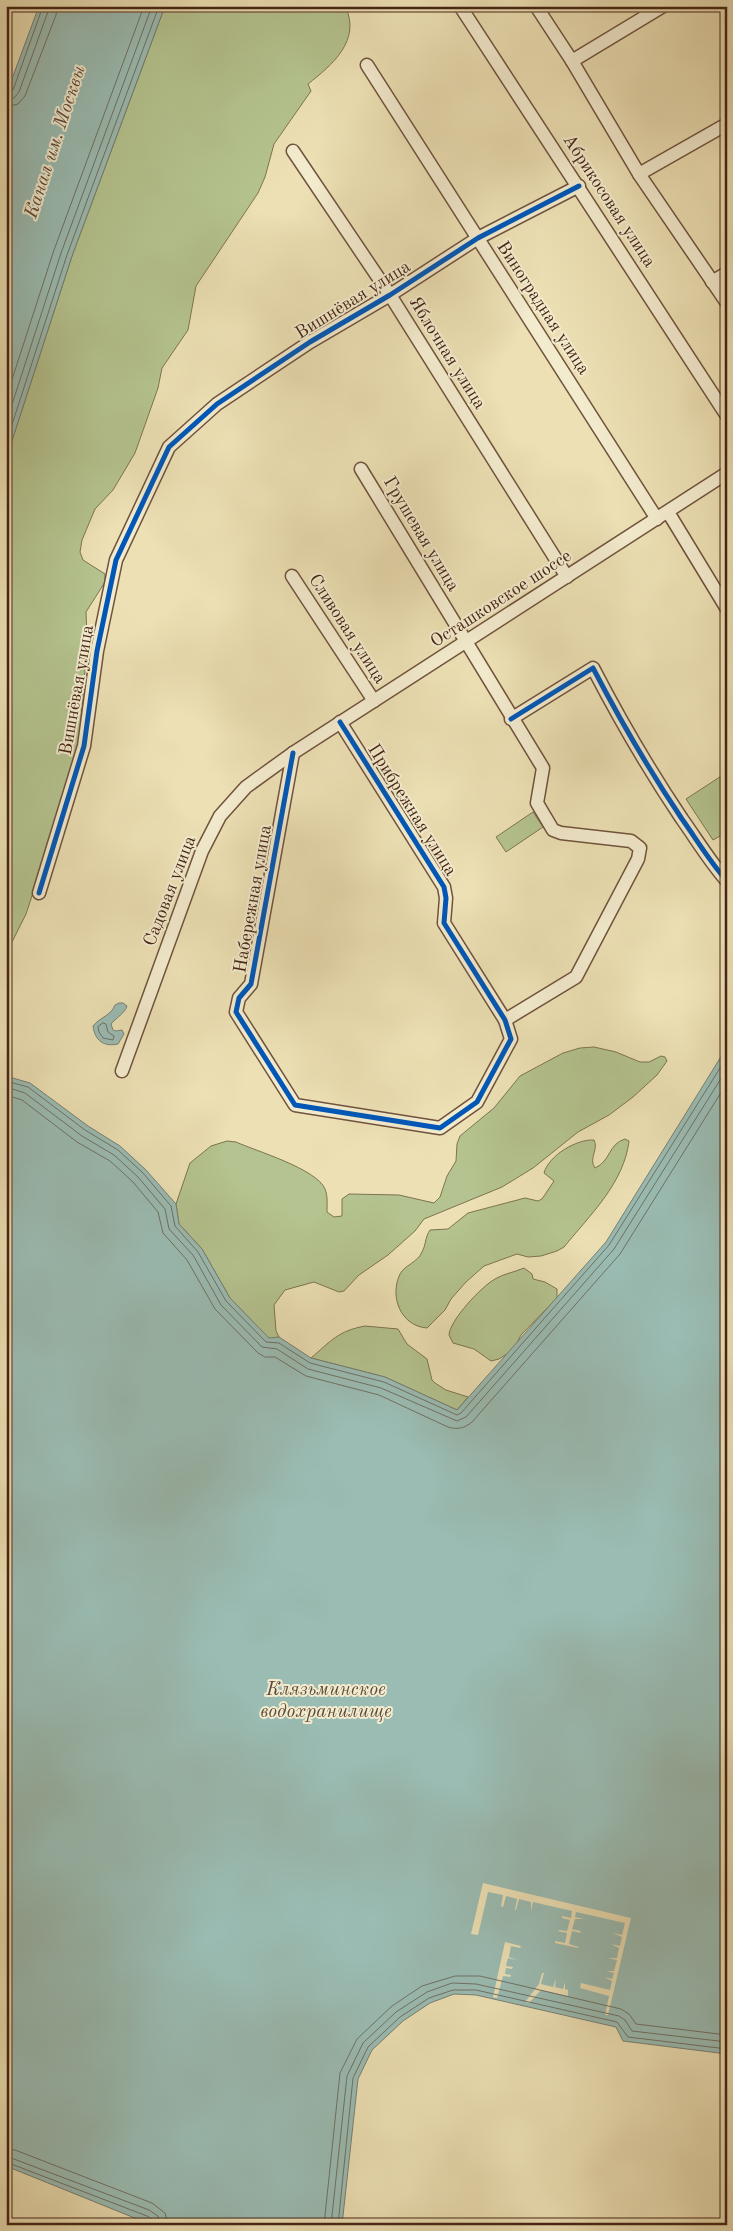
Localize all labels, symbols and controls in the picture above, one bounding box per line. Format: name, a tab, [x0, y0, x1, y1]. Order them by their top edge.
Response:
water label: Канал им. Москвы	[22, 63, 90, 222]
street label: Абрикосовая улица	[559, 131, 659, 271]
street label: Виноградная улица	[493, 238, 593, 378]
street label: Вишнёвая улица	[292, 257, 414, 343]
street label: Яблочная улица	[405, 294, 489, 412]
street label: Грушевая улица	[380, 474, 462, 594]
street label: Осташковское шоссе	[427, 547, 575, 651]
street label: Сливовая улица	[305, 571, 389, 687]
street label: Вишнёвая улица	[57, 623, 97, 757]
street label: Прибрежная улица	[364, 741, 460, 879]
street label: Набережная улица	[231, 823, 275, 974]
street label: Садовая улица	[141, 833, 199, 949]
water label: Клязьминское водохранилище	[260, 1681, 392, 1722]

